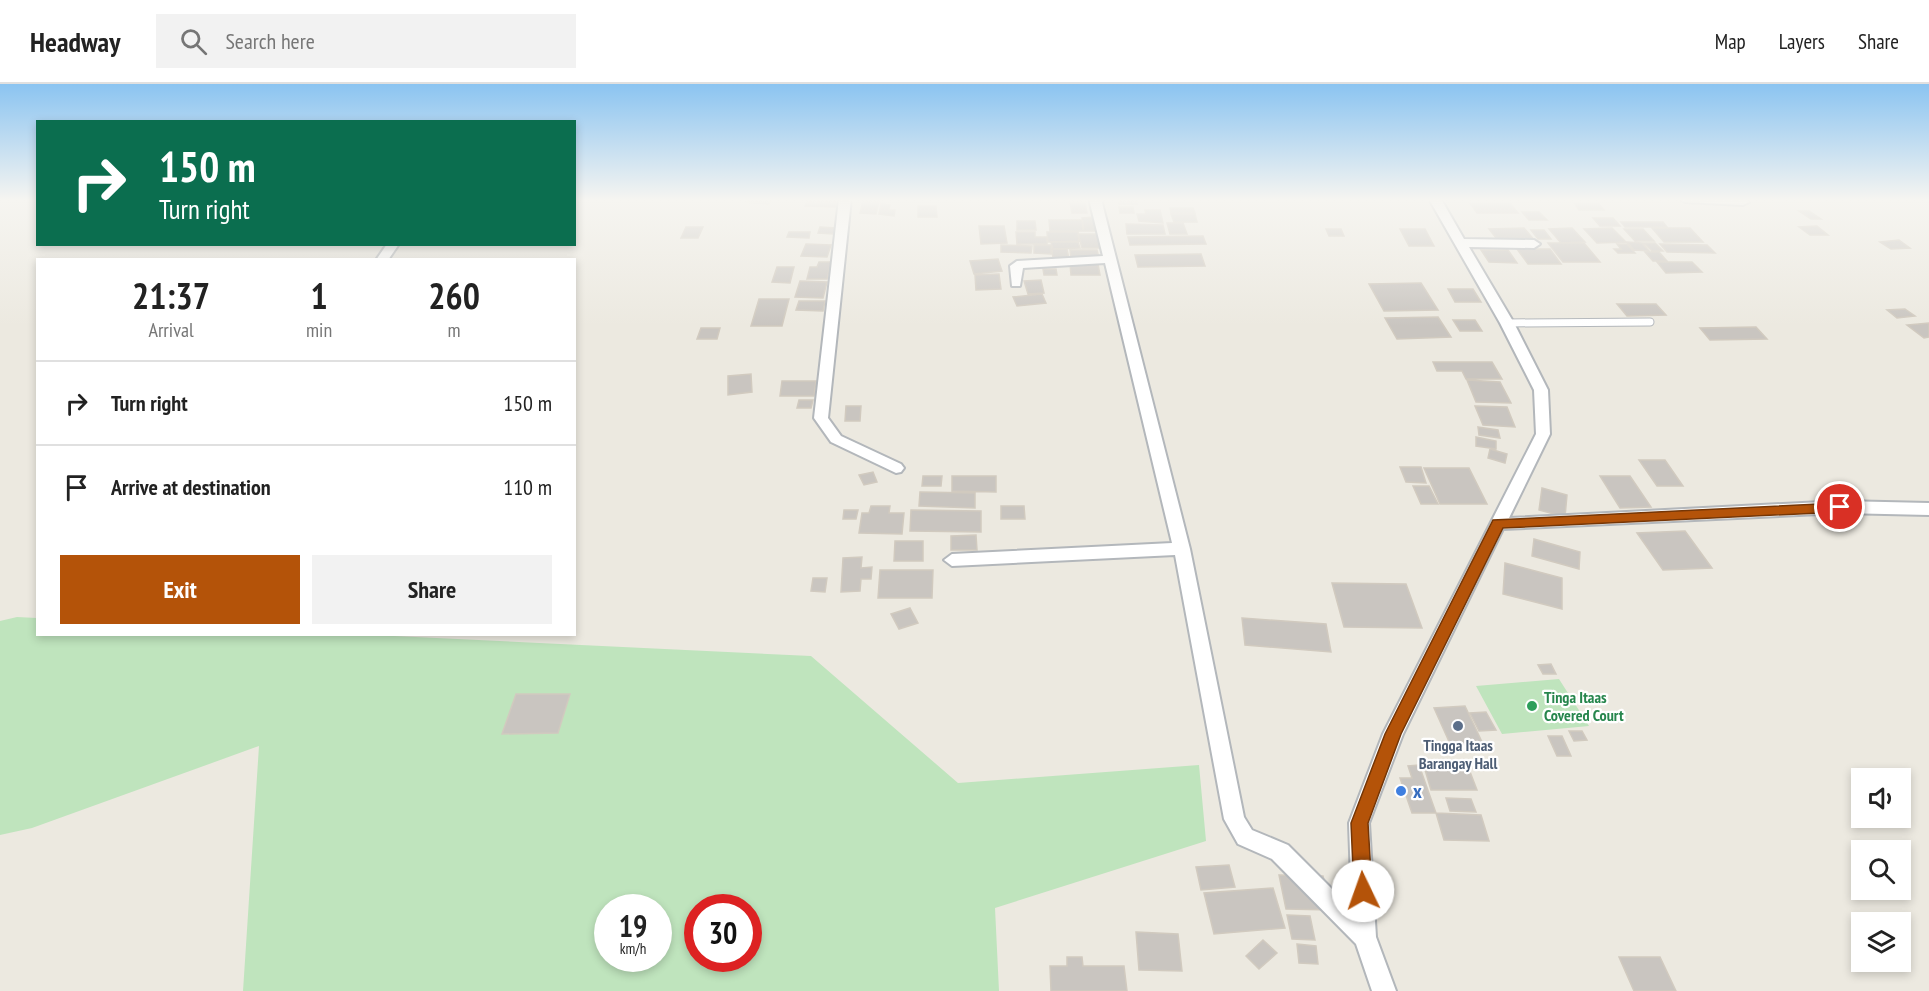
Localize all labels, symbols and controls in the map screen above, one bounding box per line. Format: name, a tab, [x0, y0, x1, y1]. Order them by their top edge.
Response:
search box	[156, 14, 576, 68]
text: Headway	[30, 23, 120, 60]
icon: search	[177, 25, 210, 58]
text: Search here	[225, 27, 315, 55]
text: Map	[1715, 28, 1746, 55]
text: Layers	[1779, 28, 1825, 55]
text: Share	[1858, 28, 1899, 55]
text: 150 m	[159, 139, 256, 194]
icon: right	[60, 144, 138, 222]
text: Turn right	[159, 192, 250, 226]
text: 21:37	[132, 272, 210, 319]
text: 1	[310, 272, 328, 319]
text: 260	[428, 272, 480, 319]
text: Arrival	[148, 317, 194, 343]
text: min	[306, 317, 332, 343]
text: m	[448, 317, 461, 343]
icon: right	[60, 387, 93, 420]
text: Turn right	[111, 389, 188, 417]
text: 150 m	[503, 389, 552, 417]
icon: arrive	[60, 471, 93, 504]
text: Arrive at destination	[111, 473, 271, 501]
text: 110 m	[503, 473, 552, 501]
pin	[1814, 481, 1865, 532]
icon: arrive	[1823, 490, 1856, 523]
button: Exit	[60, 555, 300, 624]
button: Share	[312, 555, 552, 624]
place label: Tinga Itaas Covered Court	[1544, 687, 1624, 725]
marker: Tinga Itaas Covered Court	[1525, 699, 1539, 713]
marker: Tingga Itaas Barangay Hall	[1451, 719, 1465, 733]
place label: Tingga Itaas Barangay Hall	[1419, 735, 1497, 773]
map controls	[1851, 768, 1911, 972]
button: sound	[1851, 768, 1911, 828]
place label: x	[1413, 778, 1422, 804]
marker: x	[1394, 784, 1408, 798]
button: search	[1851, 840, 1911, 900]
position arrow	[1331, 859, 1395, 923]
speed limit sign: 30	[684, 894, 762, 972]
text: 19	[619, 906, 647, 945]
button: layers	[1851, 912, 1911, 972]
text: km/h	[620, 939, 646, 958]

